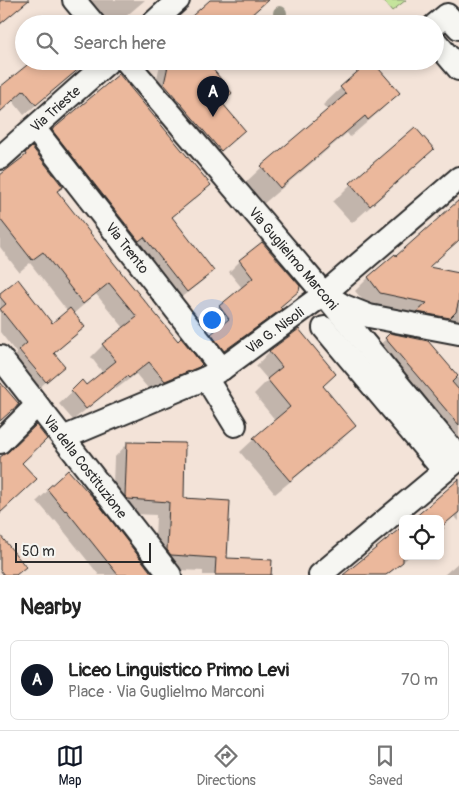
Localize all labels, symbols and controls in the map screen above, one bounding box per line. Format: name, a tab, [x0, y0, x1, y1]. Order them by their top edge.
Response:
search box	[15, 15, 444, 70]
icon: search	[33, 29, 61, 57]
text: Search here	[73, 31, 166, 55]
pin: A	[197, 76, 229, 117]
street label: Via Trieste	[27, 82, 84, 135]
street label: Via Guglielmo Marconi	[245, 204, 342, 314]
street label: Via Trento	[102, 219, 153, 277]
street label: Via G. Nisoli	[243, 303, 307, 357]
your location	[199, 307, 225, 333]
street label: Via della Costituzione	[40, 412, 131, 522]
map controls	[399, 515, 444, 560]
button: locate	[399, 515, 444, 560]
scale bar	[15, 540, 151, 563]
text: 50 m	[22, 543, 55, 560]
text: Nearby	[20, 594, 81, 621]
text: Liceo Linguistico Primo Levi	[68, 658, 289, 682]
text: A	[32, 670, 42, 690]
text: 70 m	[401, 670, 438, 690]
text: Place · Via Guglielmo Marconi	[68, 682, 264, 702]
tab: Map	[56, 742, 84, 789]
tab: Directions	[196, 742, 256, 789]
tab: Saved	[368, 742, 403, 789]

